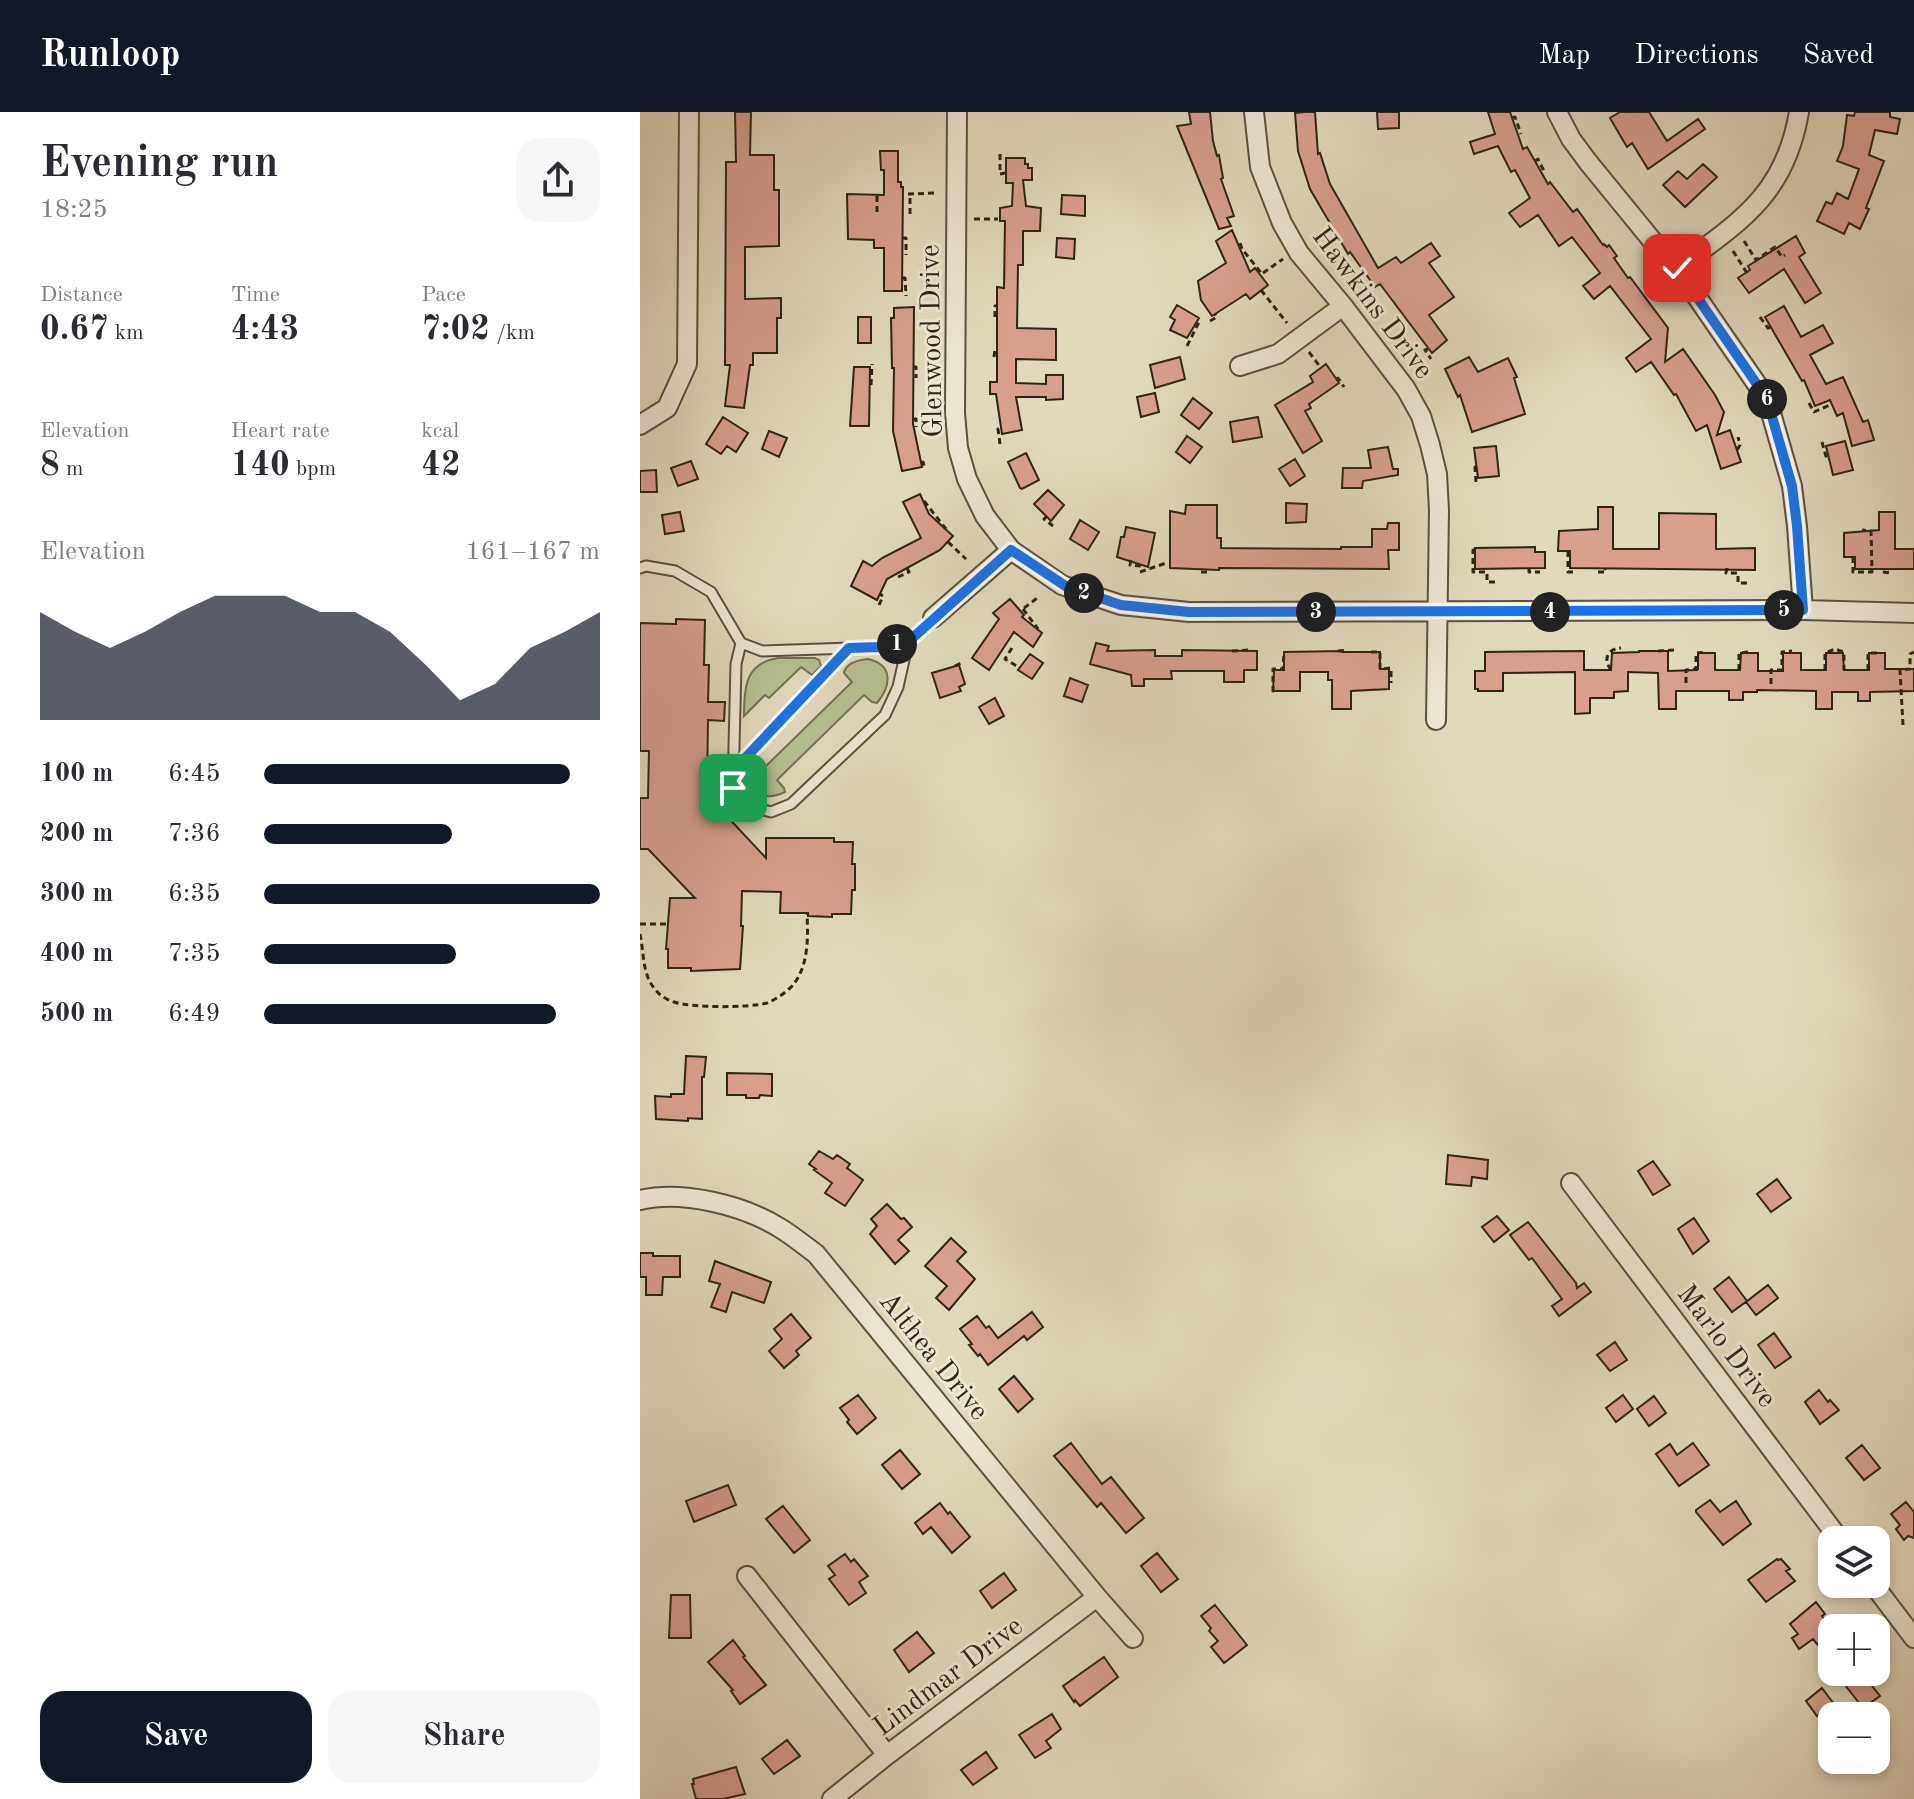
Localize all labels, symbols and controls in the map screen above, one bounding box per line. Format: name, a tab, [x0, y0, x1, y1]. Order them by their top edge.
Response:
text: Runloop	[40, 37, 180, 75]
text: Map	[1538, 42, 1590, 70]
text: Directions	[1634, 42, 1759, 70]
text: Saved	[1803, 42, 1874, 70]
button: share	[516, 138, 600, 222]
text: Evening run	[40, 142, 278, 186]
text: 18:25	[40, 197, 108, 223]
street label: Hawkins Drive	[1306, 223, 1437, 385]
pin	[1643, 234, 1711, 302]
street label: Glenwood Drive	[917, 244, 949, 438]
icon: check	[1655, 246, 1699, 290]
text: Distance	[40, 284, 123, 306]
text: Time	[231, 284, 280, 306]
text: Pace	[421, 284, 466, 306]
text: 0.67	[40, 313, 109, 347]
text: 4:43	[231, 313, 299, 347]
text: 7:02	[421, 313, 490, 347]
text: km	[109, 322, 144, 344]
text: /km	[490, 322, 535, 344]
pin: 6	[1747, 379, 1787, 419]
text: 6	[1761, 388, 1773, 410]
text: Elevation	[40, 420, 130, 442]
text: Heart rate	[231, 420, 330, 442]
text: kcal	[421, 420, 459, 442]
text: 8	[40, 449, 60, 483]
text: 140	[231, 449, 290, 483]
text: 42	[421, 449, 461, 483]
text: m	[60, 458, 83, 480]
text: bpm	[290, 458, 336, 480]
text: Elevation	[40, 539, 146, 565]
text: 161–167 m	[465, 539, 600, 565]
pin: 2	[1064, 573, 1104, 613]
text: 2	[1078, 582, 1090, 604]
pin: 5	[1764, 590, 1804, 630]
pin: 3	[1296, 592, 1336, 632]
pin: 4	[1530, 592, 1570, 632]
text: 5	[1778, 599, 1790, 621]
text: 3	[1310, 601, 1322, 623]
text: 4	[1544, 601, 1556, 623]
pin: 1	[877, 624, 917, 664]
text: 1	[891, 633, 903, 655]
pin	[699, 754, 767, 822]
text: 100 m	[40, 761, 113, 787]
text: 6:45	[168, 761, 221, 787]
icon: arrive	[711, 766, 755, 810]
text: 200 m	[40, 821, 113, 847]
text: 7:36	[168, 821, 221, 847]
text: 300 m	[40, 881, 113, 907]
text: 6:35	[168, 881, 221, 907]
text: 400 m	[40, 941, 113, 967]
text: 7:35	[168, 941, 221, 967]
text: 500 m	[40, 1001, 113, 1027]
text: 6:49	[168, 1001, 221, 1027]
street label: Marlo Drive	[1671, 1280, 1781, 1413]
street label: Althea Drive	[873, 1288, 993, 1426]
map controls	[1818, 1526, 1890, 1774]
button: layers	[1818, 1526, 1890, 1598]
street label: Lindmar Drive	[869, 1612, 1029, 1742]
button: +	[1818, 1614, 1890, 1686]
button: Save	[40, 1691, 312, 1783]
button: Share	[328, 1691, 600, 1783]
button: −	[1818, 1702, 1890, 1774]

